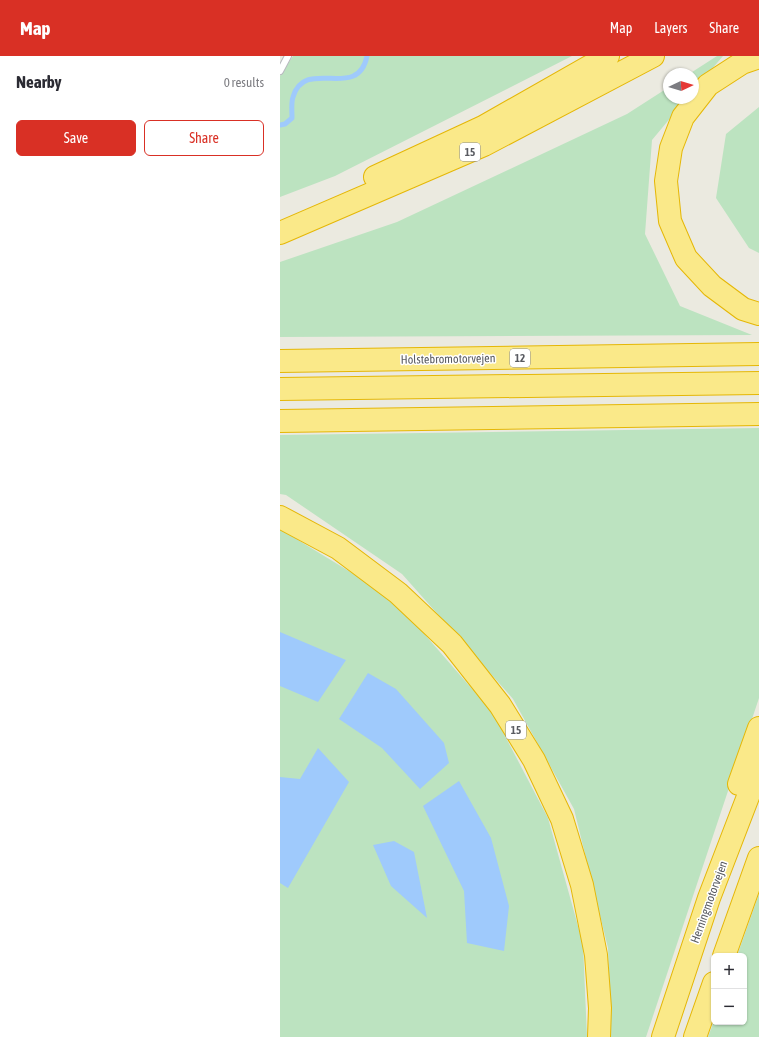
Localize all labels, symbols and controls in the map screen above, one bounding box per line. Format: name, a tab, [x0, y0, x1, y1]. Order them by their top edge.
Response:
text: Map	[20, 17, 51, 39]
text: Map	[610, 20, 632, 36]
text: Layers	[654, 20, 687, 36]
text: Share	[709, 20, 739, 36]
north arrow	[663, 68, 699, 104]
text: Nearby	[16, 72, 62, 92]
text: 0 results	[224, 75, 264, 90]
button: Save	[16, 120, 136, 156]
button: Share	[144, 120, 264, 156]
road number: 15	[460, 143, 480, 161]
road number: 12	[510, 349, 530, 367]
street label: Holstebromotorvejen	[400, 351, 496, 367]
road number: 15	[506, 721, 526, 739]
street label: Herningmotorvejen	[688, 859, 730, 945]
map controls	[711, 953, 747, 1025]
button: +	[711, 953, 747, 989]
button: −	[711, 989, 747, 1025]

